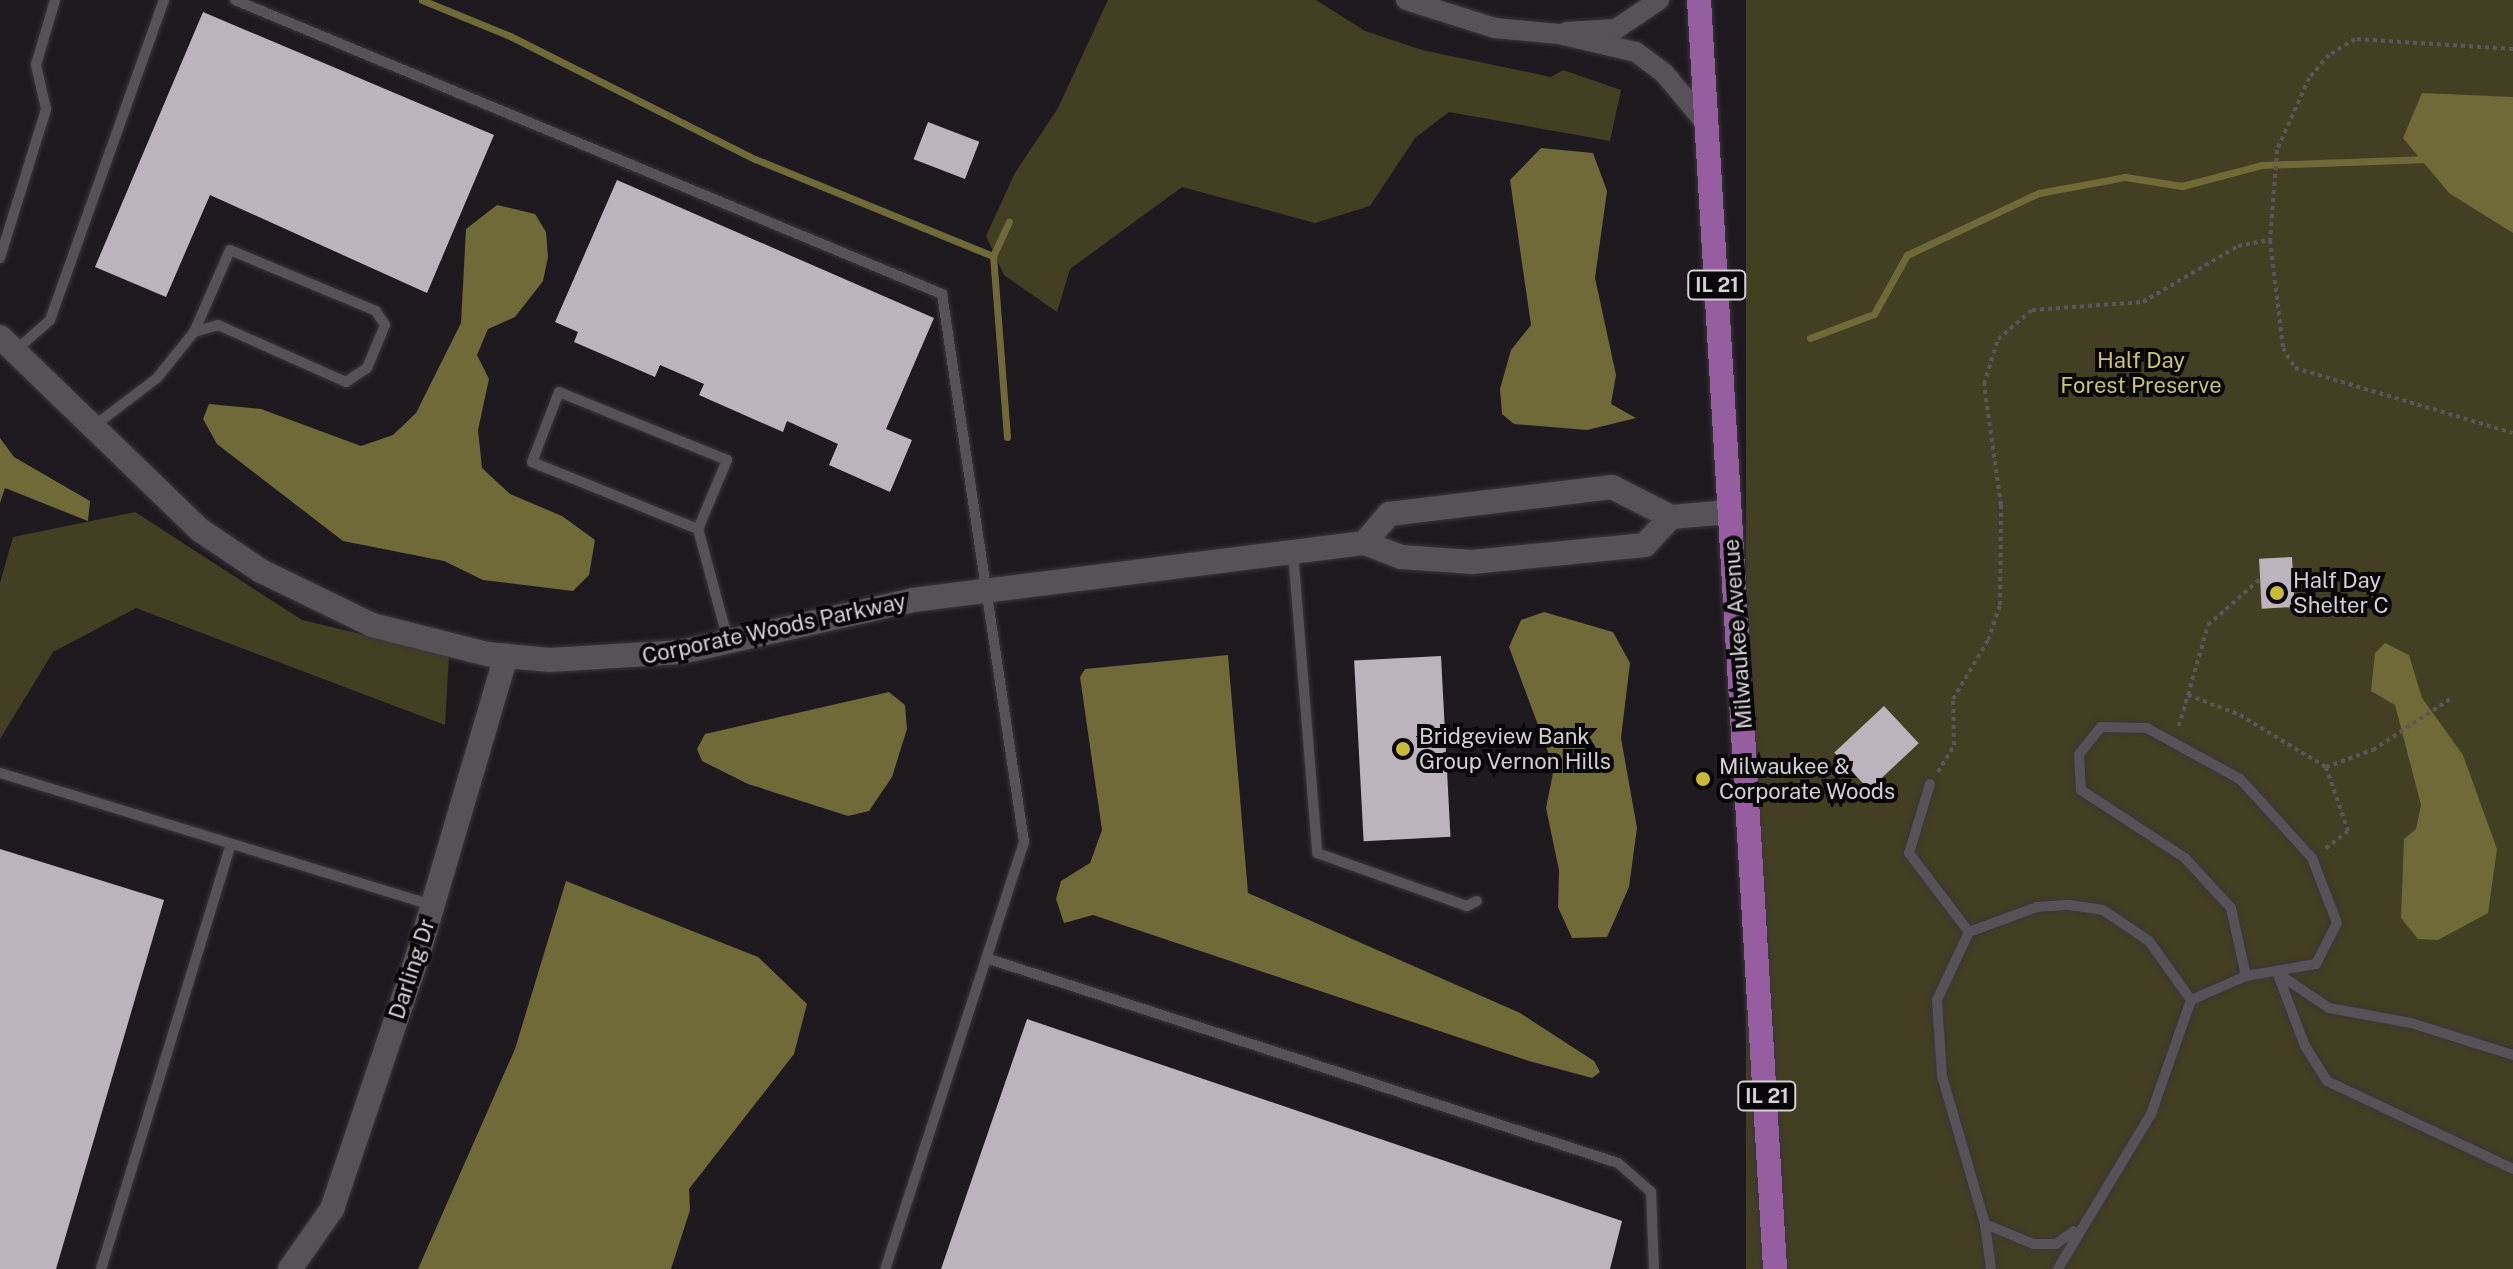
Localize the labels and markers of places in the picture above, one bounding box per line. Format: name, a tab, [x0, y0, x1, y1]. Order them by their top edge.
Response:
place label: Half Day Shelter C	[2293, 567, 2389, 618]
marker: Half Day Shelter C	[2268, 584, 2286, 602]
place label: Bridgeview Bank Group Vernon Hills	[1419, 723, 1612, 774]
marker: Bridgeview Bank Group Vernon Hills	[1394, 740, 1412, 758]
place label: Milwaukee & Corporate Woods	[1719, 753, 1896, 804]
marker: Milwaukee & Corporate Woods	[1694, 770, 1712, 788]

